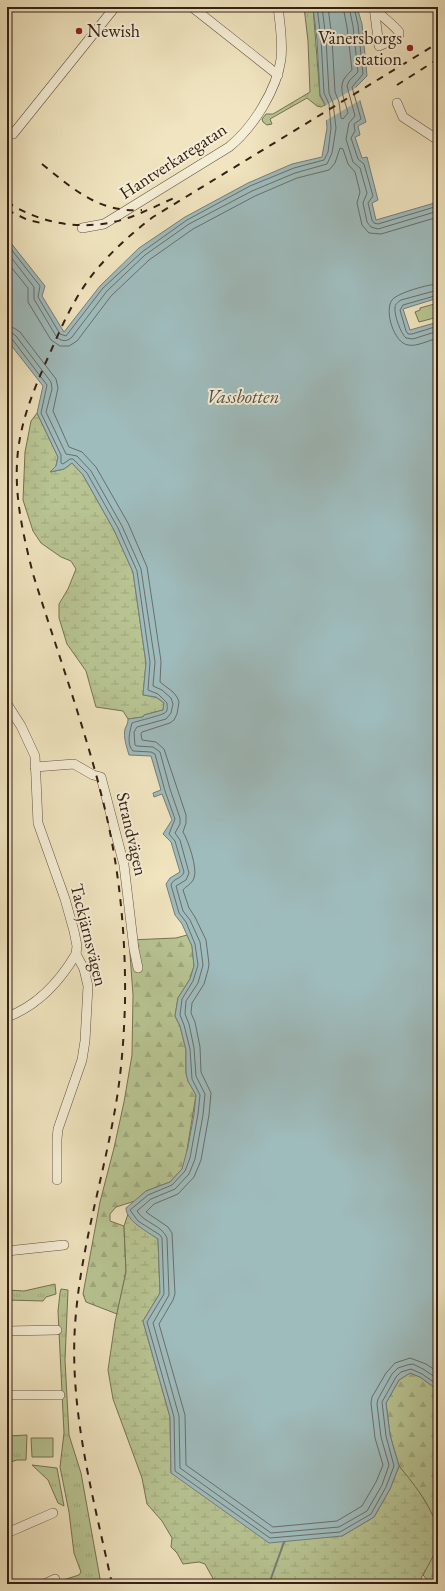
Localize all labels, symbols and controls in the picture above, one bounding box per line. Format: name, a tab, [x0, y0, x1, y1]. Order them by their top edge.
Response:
place label: Newish	[87, 19, 140, 42]
marker: Newish	[74, 26, 84, 36]
place label: Vänersborgs station	[318, 26, 402, 70]
marker: Vänersborgs station	[405, 43, 415, 53]
street label: Hantverkaregatan	[115, 117, 231, 204]
water label: Vassbotten	[206, 384, 280, 409]
street label: Strandvägen	[112, 790, 153, 878]
street label: Tackjärnsvägen	[66, 881, 113, 989]

